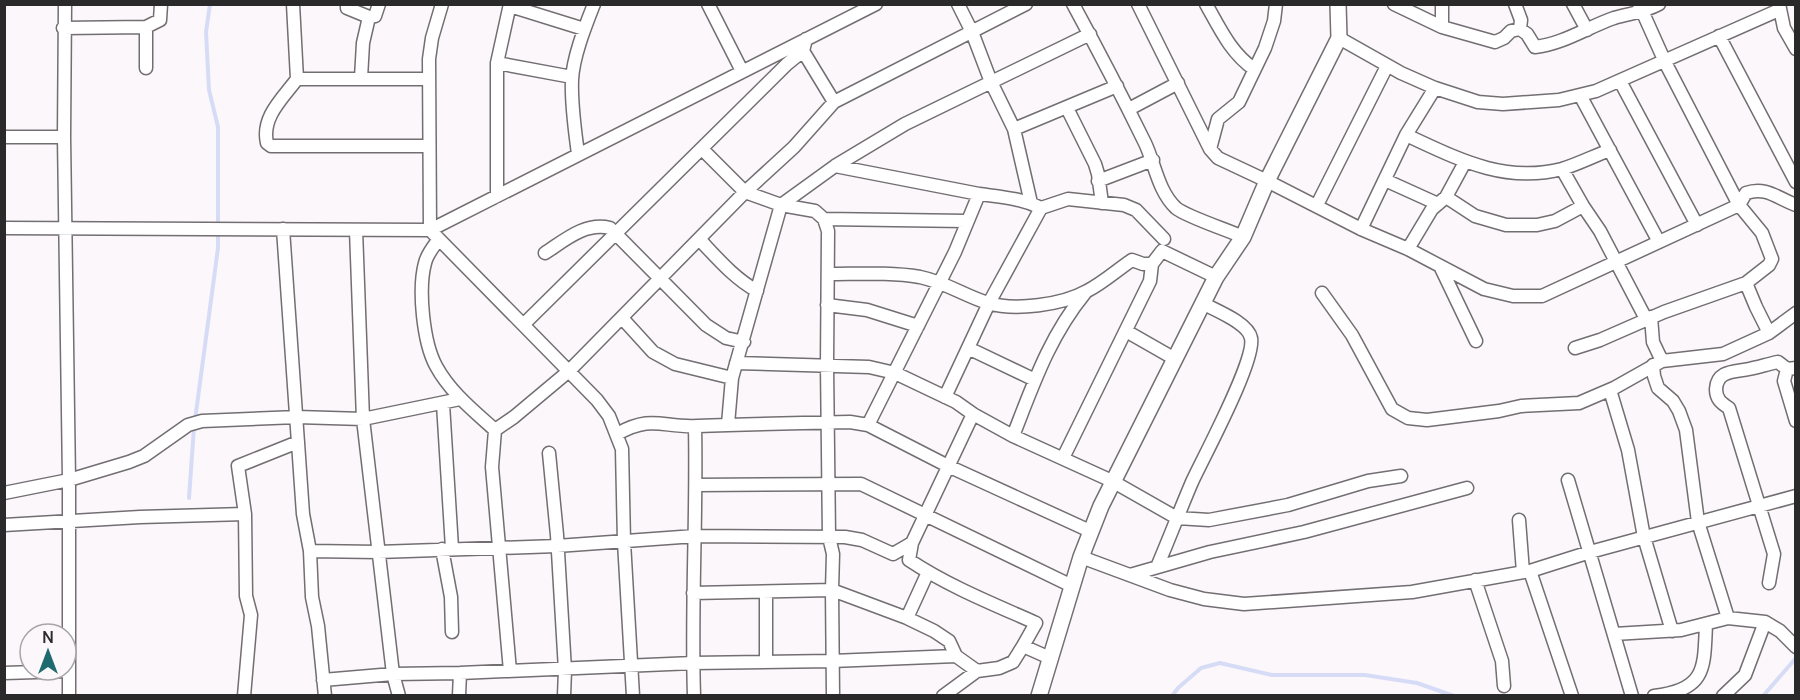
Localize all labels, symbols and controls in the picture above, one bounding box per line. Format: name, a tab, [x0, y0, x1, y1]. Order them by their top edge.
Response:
north arrow	[18, 622, 78, 682]
text: N	[42, 626, 54, 648]

